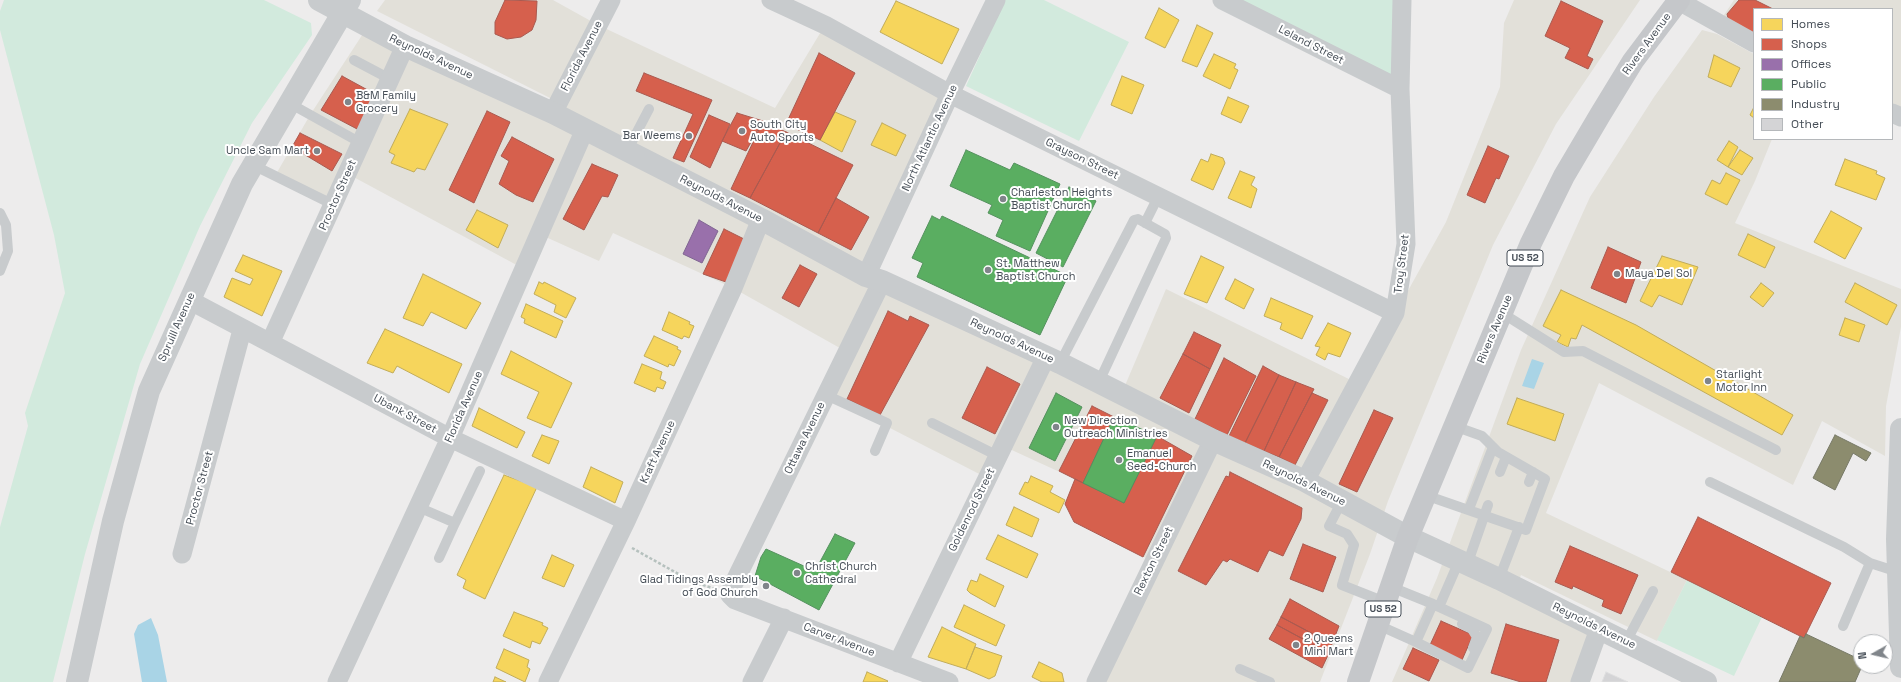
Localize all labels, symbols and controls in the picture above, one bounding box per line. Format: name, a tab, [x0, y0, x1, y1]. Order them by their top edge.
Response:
legend	[1753, 8, 1893, 140]
street label: Rivers Avenue	[1620, 10, 1674, 78]
text: Homes	[1791, 16, 1830, 32]
street label: Florida Avenue	[559, 19, 605, 93]
street label: Leland Street	[1276, 23, 1346, 67]
street label: Reynolds Avenue	[387, 32, 475, 82]
text: Shops	[1791, 36, 1827, 52]
text: Offices	[1791, 56, 1831, 72]
text: Public	[1791, 76, 1826, 92]
street label: North Atlantic Avenue	[899, 83, 961, 193]
place label: B&M Family Grocery	[356, 89, 416, 115]
text: Industry	[1791, 96, 1840, 112]
marker: B&M Family Grocery	[343, 97, 353, 107]
text: Other	[1791, 116, 1824, 132]
place label: South City Auto Sports	[750, 118, 814, 144]
marker: South City Auto Sports	[737, 126, 747, 136]
place label: Bar Weems	[623, 129, 681, 143]
marker: Bar Weems	[684, 131, 694, 141]
street label: Grayson Street	[1043, 136, 1121, 182]
place label: Uncle Sam Mart	[226, 144, 309, 158]
marker: Uncle Sam Mart	[312, 146, 322, 156]
street label: Proctor Street	[317, 158, 359, 232]
street label: Reynolds Avenue	[677, 172, 765, 226]
place label: Charleston Heights Baptist Church	[1011, 186, 1112, 212]
marker: Charleston Heights Baptist Church	[998, 194, 1008, 204]
street label: Troy Street	[1392, 234, 1412, 294]
road number: US 52	[1507, 250, 1543, 266]
place label: St. Matthew Baptist Church	[996, 257, 1075, 283]
marker: St. Matthew Baptist Church	[983, 265, 993, 275]
place label: Maya Del Sol	[1625, 267, 1692, 281]
marker: Maya Del Sol	[1612, 269, 1622, 279]
street label: Spruill Avenue	[156, 290, 198, 364]
street label: Rivers Avenue	[1475, 293, 1515, 365]
street label: Reynolds Avenue	[968, 316, 1056, 366]
place label: Starlight Motor Inn	[1716, 368, 1767, 394]
street label: Florida Avenue	[442, 369, 486, 445]
marker: Starlight Motor Inn	[1703, 376, 1713, 386]
street label: Ubank Street	[371, 392, 439, 436]
street label: Ottawa Avenue	[782, 400, 828, 476]
place label: New Direction Outreach Ministries	[1064, 414, 1167, 440]
street label: Kraft Avenue	[638, 418, 678, 486]
marker: New Direction Outreach Ministries	[1051, 422, 1061, 432]
place label: Emanuel Seed-Church	[1127, 447, 1197, 473]
street label: Proctor Street	[184, 450, 216, 526]
marker: Emanuel Seed-Church	[1114, 455, 1124, 465]
street label: Reynolds Avenue	[1260, 457, 1348, 509]
street label: Goldenrod Street	[946, 466, 998, 554]
street label: Rexton Street	[1132, 525, 1176, 597]
place label: Christ Church Cathedral	[805, 560, 877, 586]
marker: Christ Church Cathedral	[792, 568, 802, 578]
place label: Glad Tidings Assembly of God Church	[640, 573, 758, 599]
marker: Glad Tidings Assembly of God Church	[761, 581, 771, 591]
street label: Reynolds Avenue	[1550, 600, 1638, 652]
road number: US 52	[1365, 601, 1401, 617]
street label: Carver Avenue	[801, 620, 877, 660]
place label: 2 Queens Mini Mart	[1304, 632, 1354, 658]
north arrow	[1853, 634, 1893, 674]
marker: 2 Queens Mini Mart	[1291, 640, 1301, 650]
text: N	[1855, 651, 1870, 660]

